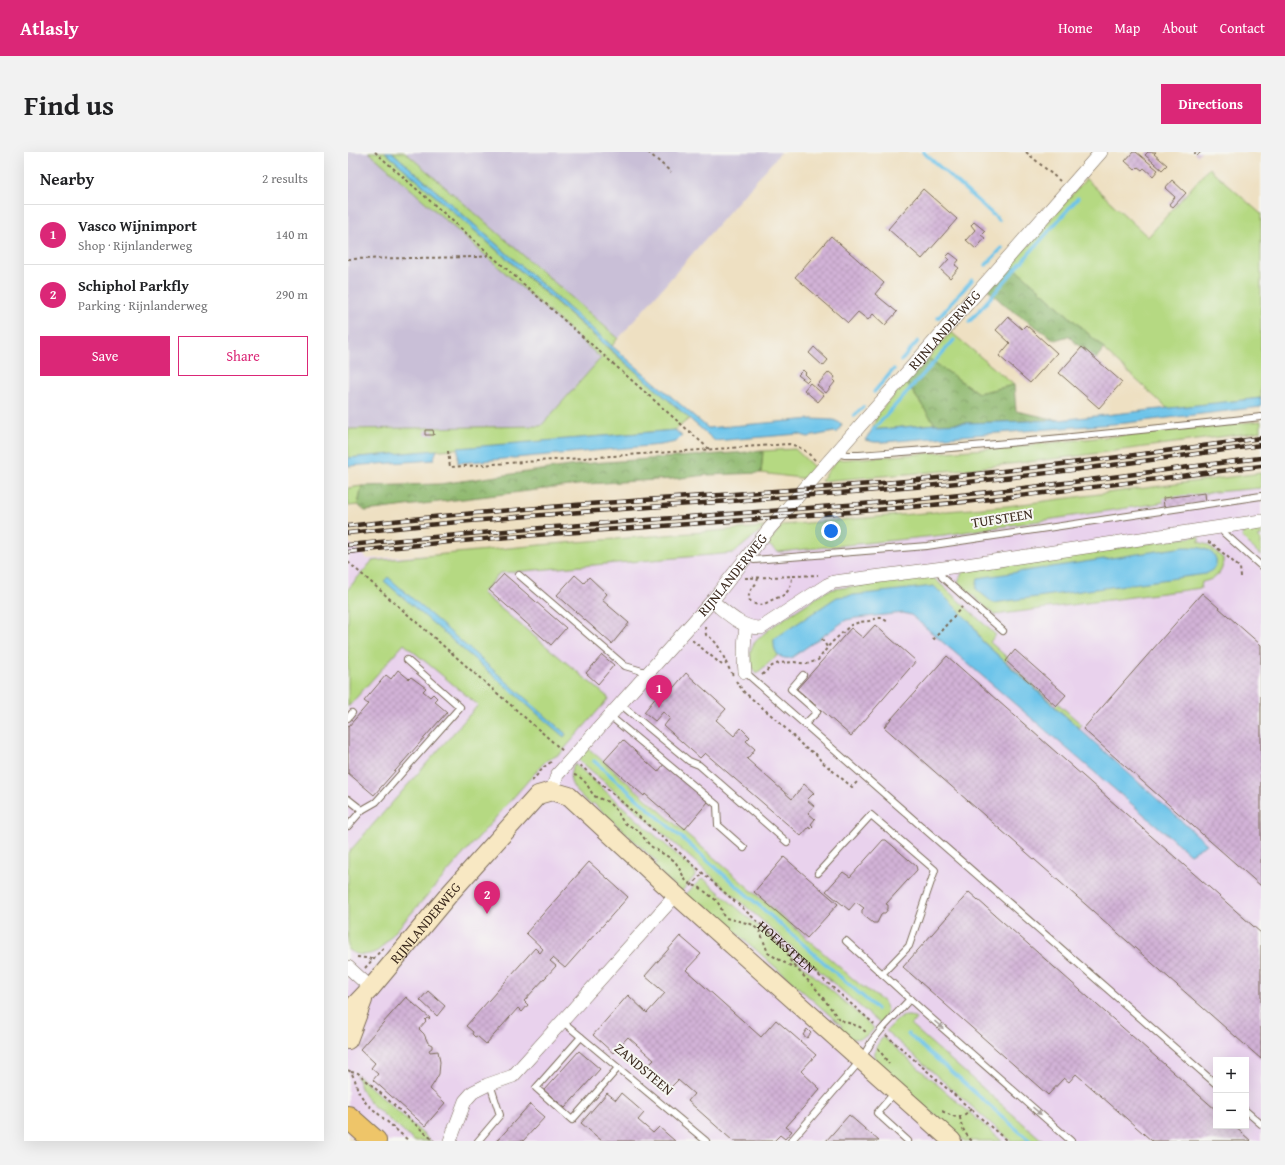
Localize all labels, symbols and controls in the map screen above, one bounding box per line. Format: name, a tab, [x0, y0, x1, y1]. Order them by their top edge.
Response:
text: Atlasly	[20, 14, 79, 42]
text: Home	[1058, 18, 1093, 38]
text: Map	[1115, 18, 1140, 38]
text: About	[1162, 18, 1198, 38]
text: Contact	[1220, 18, 1265, 38]
text: Find us	[24, 84, 114, 125]
button: Directions	[1161, 84, 1261, 124]
text: Nearby	[40, 166, 94, 191]
text: 2 results	[262, 169, 308, 188]
text: Vasco Wijnimport	[78, 215, 197, 236]
text: 1	[50, 225, 56, 244]
text: 140 m	[276, 225, 308, 244]
text: Shop · Rijnlanderweg	[78, 236, 192, 255]
text: Schiphol Parkfly	[78, 275, 189, 296]
text: 2	[50, 285, 56, 304]
text: 290 m	[276, 285, 308, 304]
street label: RIJNLANDERWEG	[904, 285, 985, 374]
text: Parking · Rijnlanderweg	[78, 296, 207, 315]
button: Save	[40, 336, 170, 376]
button: Share	[178, 336, 308, 376]
street label: TUFSTEEN	[970, 503, 1034, 533]
your location	[821, 521, 841, 541]
street label: RIJNLANDERWEG	[693, 529, 772, 621]
pin: 1	[646, 675, 672, 708]
street label: RIJNLANDERWEG	[385, 878, 465, 968]
pin: 2	[474, 881, 500, 914]
street label: HOEKSTEEN	[753, 916, 820, 978]
one-way arrow	[934, 1021, 944, 1030]
street label: ZANDSTEEN	[610, 1038, 678, 1100]
map controls	[1213, 1057, 1249, 1129]
button: +	[1213, 1057, 1249, 1093]
button: −	[1213, 1093, 1249, 1129]
one-way arrow	[1032, 1106, 1042, 1116]

